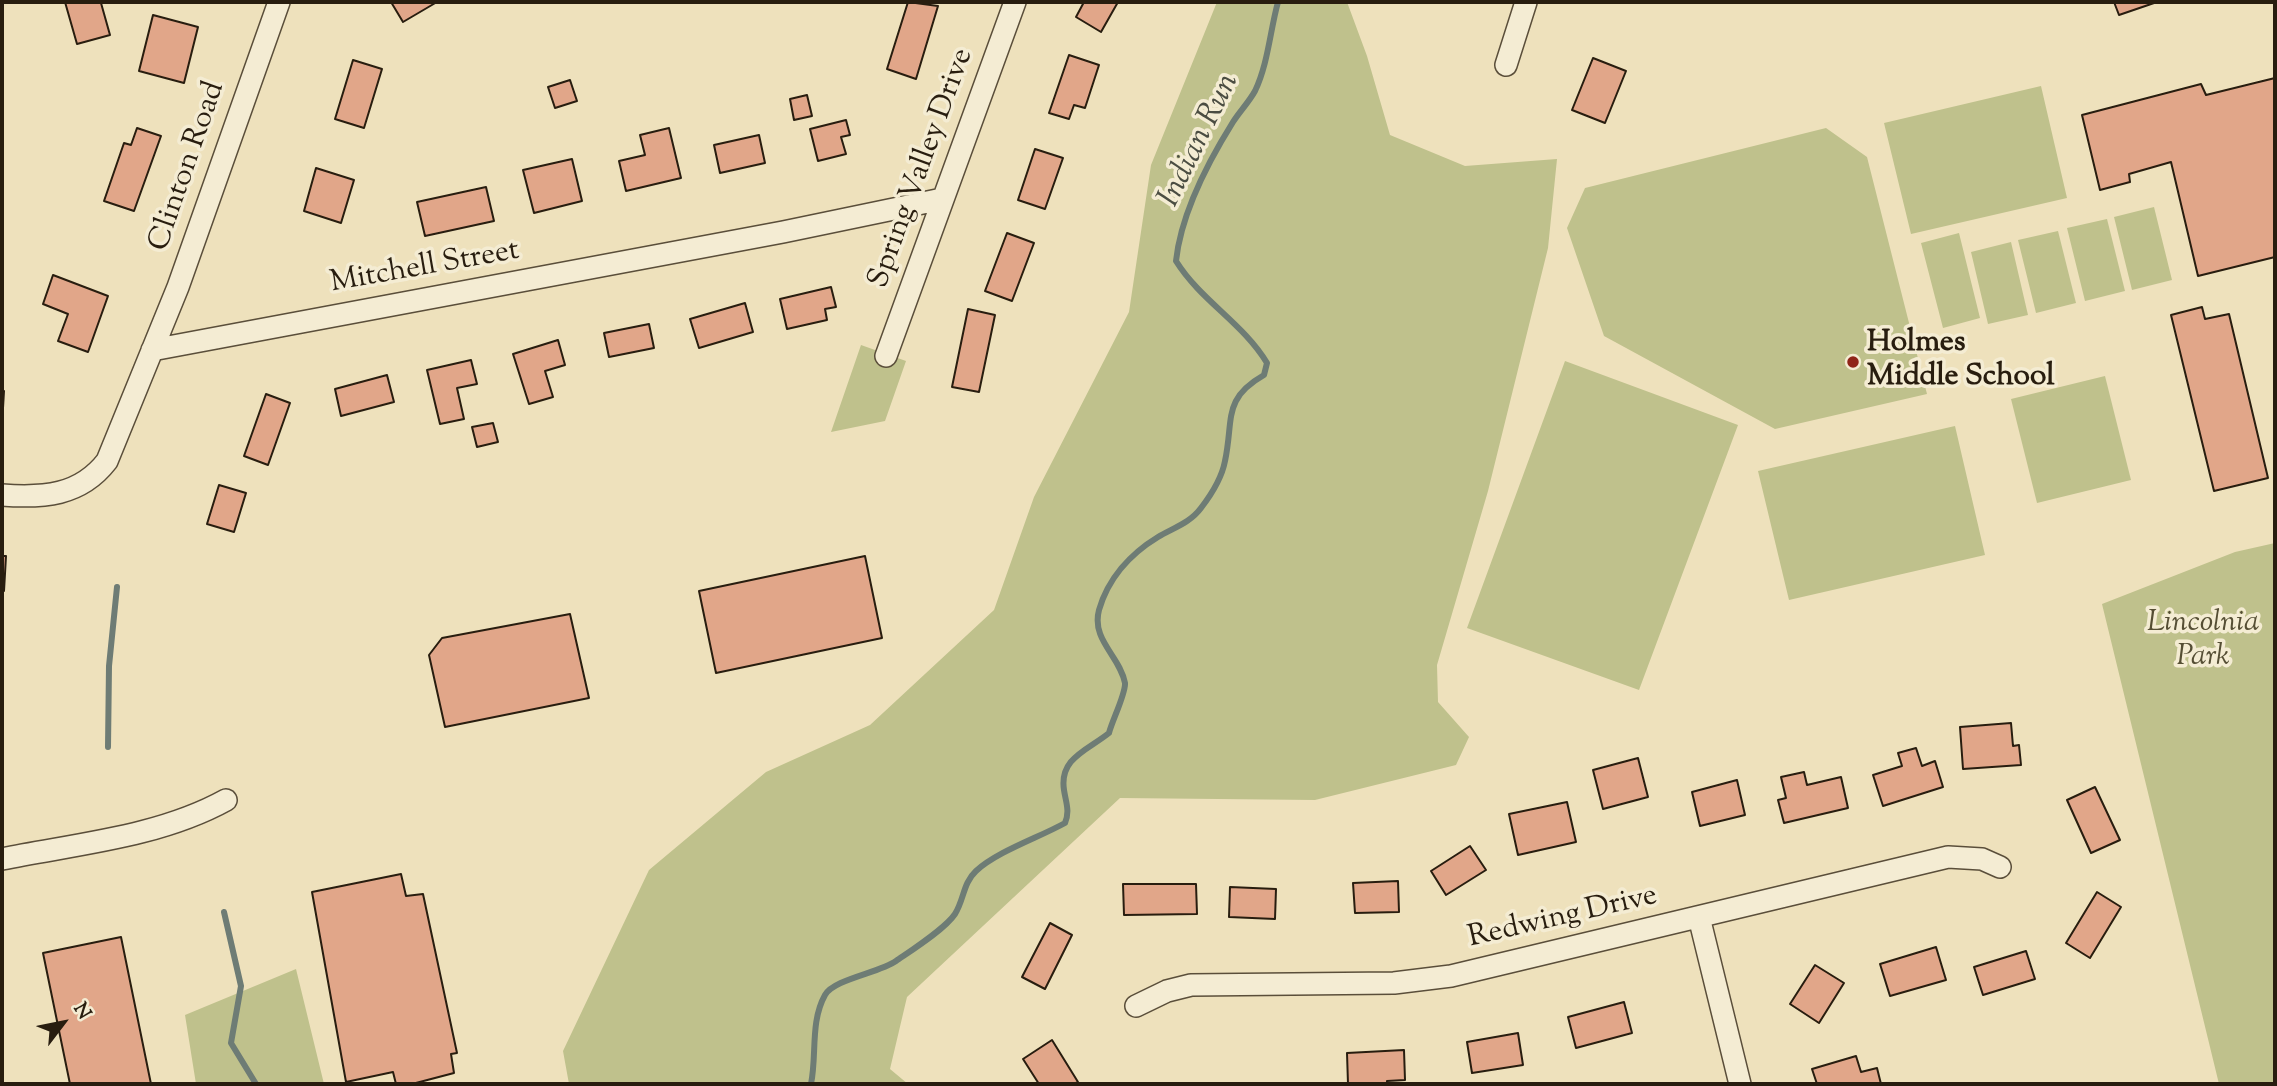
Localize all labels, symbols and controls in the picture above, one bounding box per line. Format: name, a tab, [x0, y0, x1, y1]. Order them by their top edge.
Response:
street label: Spring Valley Drive	[863, 44, 983, 294]
water label: Indian Run	[1152, 68, 1250, 214]
street label: Clinton Road	[143, 78, 235, 256]
street label: Mitchell Street	[328, 235, 522, 303]
place label: Holmes Middle School	[1867, 327, 2055, 398]
marker: Holmes Middle School	[1845, 354, 1861, 370]
park label: Lincolnia Park	[2147, 607, 2259, 678]
street label: Redwing Drive	[1465, 880, 1661, 958]
north arrow	[28, 988, 98, 1058]
text: N	[66, 998, 97, 1025]

